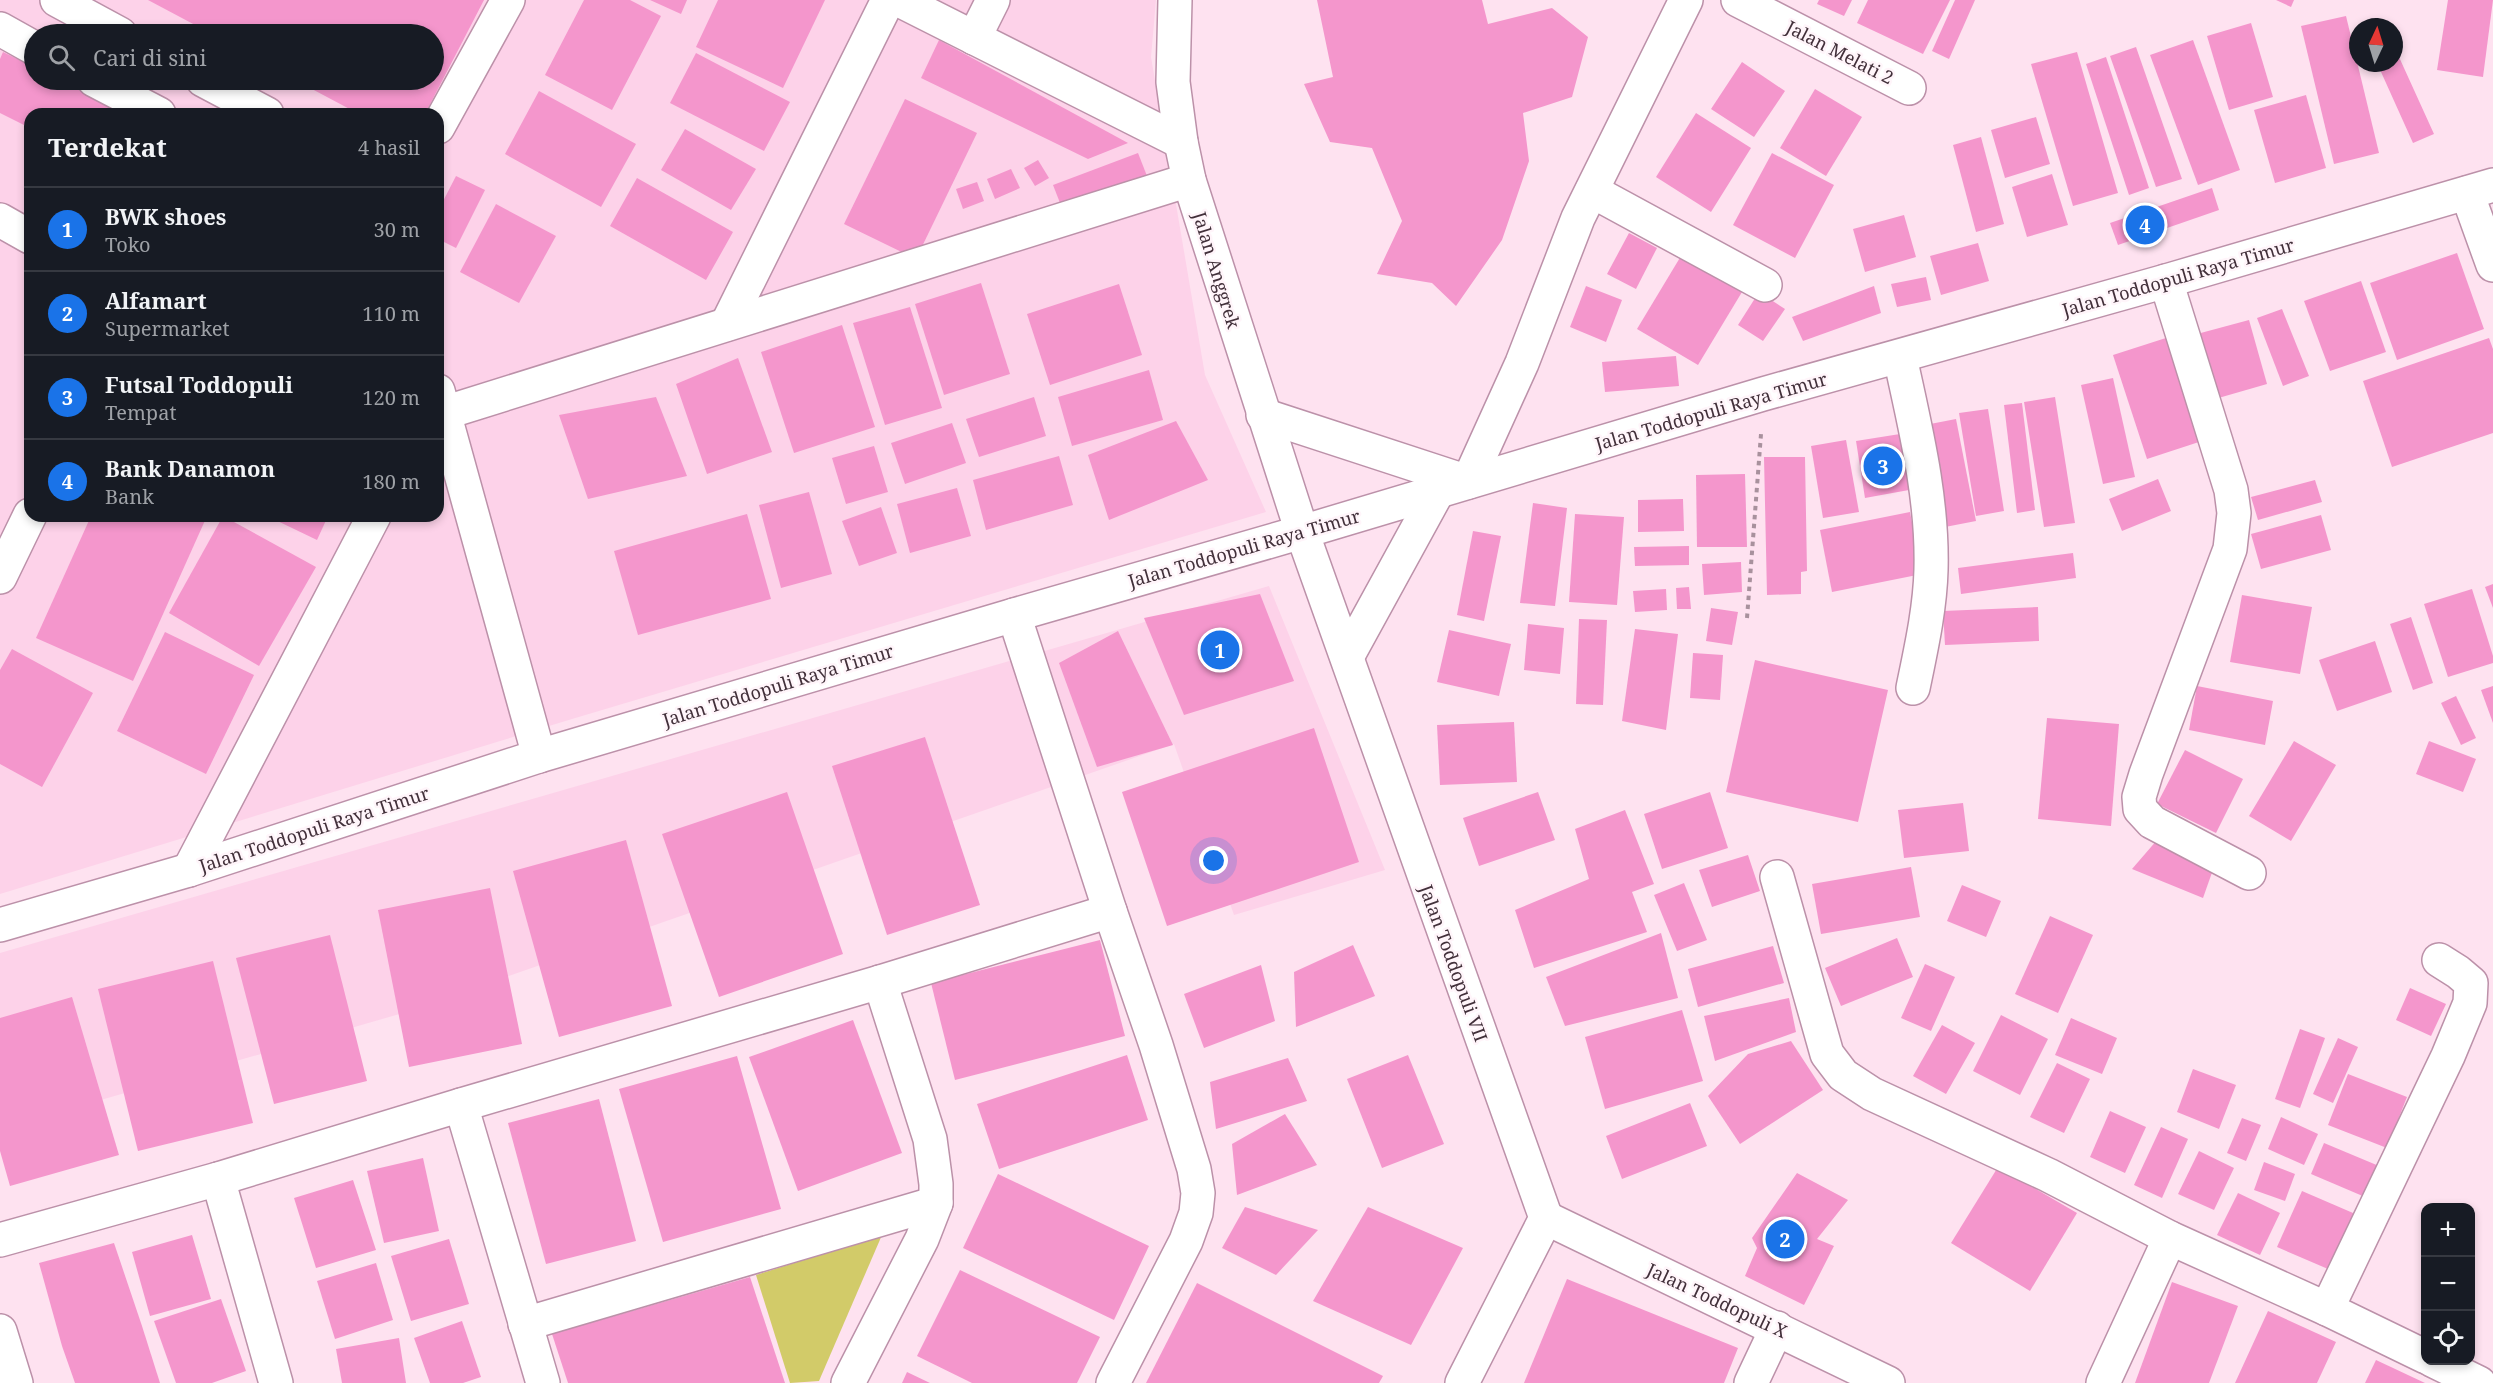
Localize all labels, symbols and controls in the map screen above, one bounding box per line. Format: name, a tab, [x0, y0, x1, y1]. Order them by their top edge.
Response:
street label: Jalan Melati 2	[1781, 14, 1898, 89]
north arrow	[2349, 18, 2403, 72]
search box	[24, 24, 444, 90]
icon: search	[45, 41, 78, 74]
text: Cari di sini	[93, 42, 206, 72]
text: Terdekat	[48, 129, 167, 165]
text: 4 hasil	[358, 134, 420, 161]
text: BWK shoes	[105, 201, 226, 231]
pin: 4	[2126, 202, 2164, 248]
street label: Jalan Anggrek	[1188, 208, 1246, 332]
text: 1	[62, 216, 73, 243]
text: 30 m	[374, 216, 420, 243]
text: Toko	[105, 231, 151, 258]
street label: Jalan Toddopuli Raya Timur	[2058, 232, 2297, 322]
text: Alfamart	[105, 285, 207, 315]
text: 2	[62, 300, 73, 327]
text: 110 m	[362, 300, 420, 327]
text: Supermarket	[105, 315, 230, 342]
street label: Jalan Toddopuli Raya Timur	[1591, 366, 1830, 456]
text: Futsal Toddopuli	[105, 369, 293, 399]
text: 3	[62, 384, 73, 411]
text: 120 m	[362, 384, 420, 411]
text: Tempat	[105, 399, 176, 426]
pin: 3	[1864, 444, 1902, 488]
text: Bank Danamon	[105, 453, 275, 483]
text: 4	[62, 468, 73, 495]
text: 180 m	[362, 468, 420, 495]
text: Bank	[105, 483, 154, 510]
street label: Jalan Toddopuli Raya Timur	[1124, 503, 1363, 593]
pin: 1	[1200, 628, 1240, 672]
street label: Jalan Toddopuli Raya Timur	[659, 638, 897, 732]
street label: Jalan Toddopuli Raya Timur	[195, 780, 432, 878]
your location	[1199, 846, 1228, 875]
street label: Jalan Toddopuli VII	[1414, 880, 1494, 1045]
map controls	[2421, 1203, 2475, 1365]
button: +	[2421, 1203, 2475, 1257]
pin: 2	[1766, 1216, 1804, 1262]
street label: Jalan Toddopuli X	[1642, 1257, 1791, 1343]
button: −	[2421, 1257, 2475, 1311]
button: locate	[2421, 1311, 2475, 1365]

